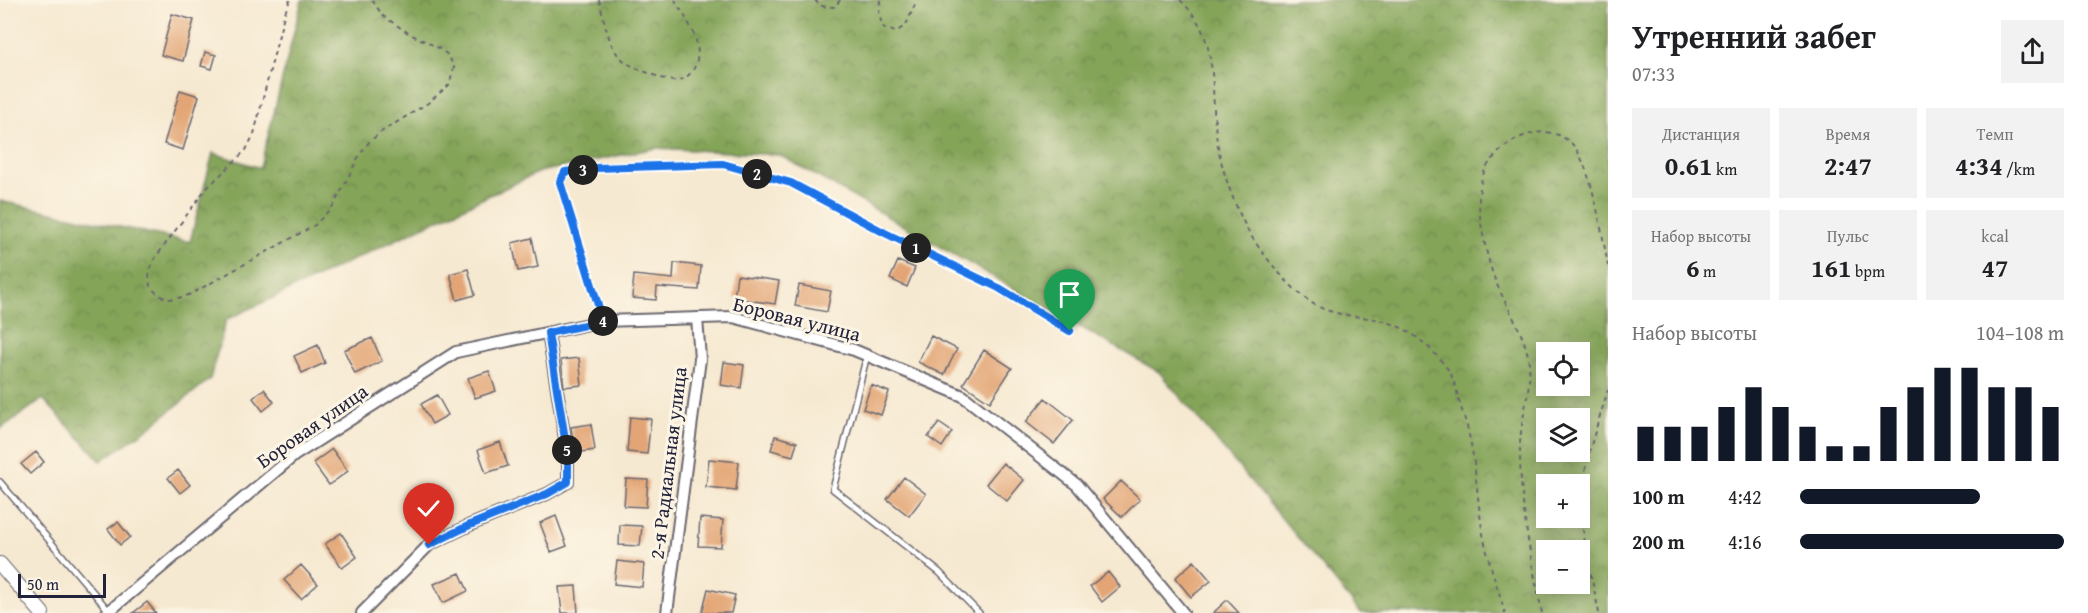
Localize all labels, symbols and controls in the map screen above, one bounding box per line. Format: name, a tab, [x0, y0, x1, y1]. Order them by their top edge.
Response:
text: Утренний забег	[1632, 12, 1876, 60]
button: share	[2001, 20, 2064, 83]
text: 07:33	[1632, 59, 1675, 88]
text: Дистанция	[1662, 122, 1740, 146]
text: Время	[1826, 122, 1870, 146]
text: Темп	[1977, 122, 2013, 146]
text: 0.61	[1665, 146, 1713, 185]
text: 2:47	[1824, 146, 1872, 185]
text: 4:34	[1955, 146, 2003, 185]
pin: 3	[568, 155, 598, 185]
text: km	[1713, 157, 1737, 181]
text: /km	[2003, 157, 2035, 181]
text: 3	[579, 158, 587, 182]
pin: 2	[742, 159, 772, 189]
text: 2	[753, 162, 761, 186]
text: Набор высоты	[1651, 224, 1751, 248]
text: Пульс	[1827, 224, 1869, 248]
text: kcal	[1981, 224, 2009, 248]
pin: 1	[901, 233, 931, 263]
text: 1	[912, 236, 920, 260]
text: 6	[1686, 248, 1699, 287]
text: 161	[1811, 248, 1851, 287]
text: 47	[1982, 248, 2008, 287]
text: m	[1699, 259, 1716, 283]
text: bpm	[1851, 259, 1885, 283]
pin	[1044, 269, 1095, 331]
icon: arrive	[1053, 278, 1086, 311]
street label: Боровая улица	[730, 289, 864, 348]
pin: 4	[588, 306, 618, 336]
text: 4	[599, 309, 607, 333]
text: Набор высоты	[1632, 318, 1757, 347]
text: 104–108 m	[1976, 318, 2064, 347]
map controls	[1536, 342, 1590, 594]
button: locate	[1536, 342, 1590, 396]
street label: 2-я Радиальная улица	[641, 365, 694, 561]
street label: Боровая улица	[250, 376, 374, 475]
button: layers	[1536, 408, 1590, 462]
pin: 5	[552, 435, 582, 465]
text: 5	[563, 438, 571, 462]
button: +	[1536, 474, 1590, 528]
text: 100 m	[1632, 482, 1685, 511]
text: 4:42	[1728, 482, 1762, 511]
pin	[403, 483, 454, 545]
icon: check	[412, 492, 445, 525]
text: 200 m	[1632, 527, 1685, 556]
text: 4:16	[1728, 527, 1762, 556]
button: −	[1536, 540, 1590, 594]
scale bar	[18, 571, 106, 598]
text: 50 m	[27, 572, 59, 596]

